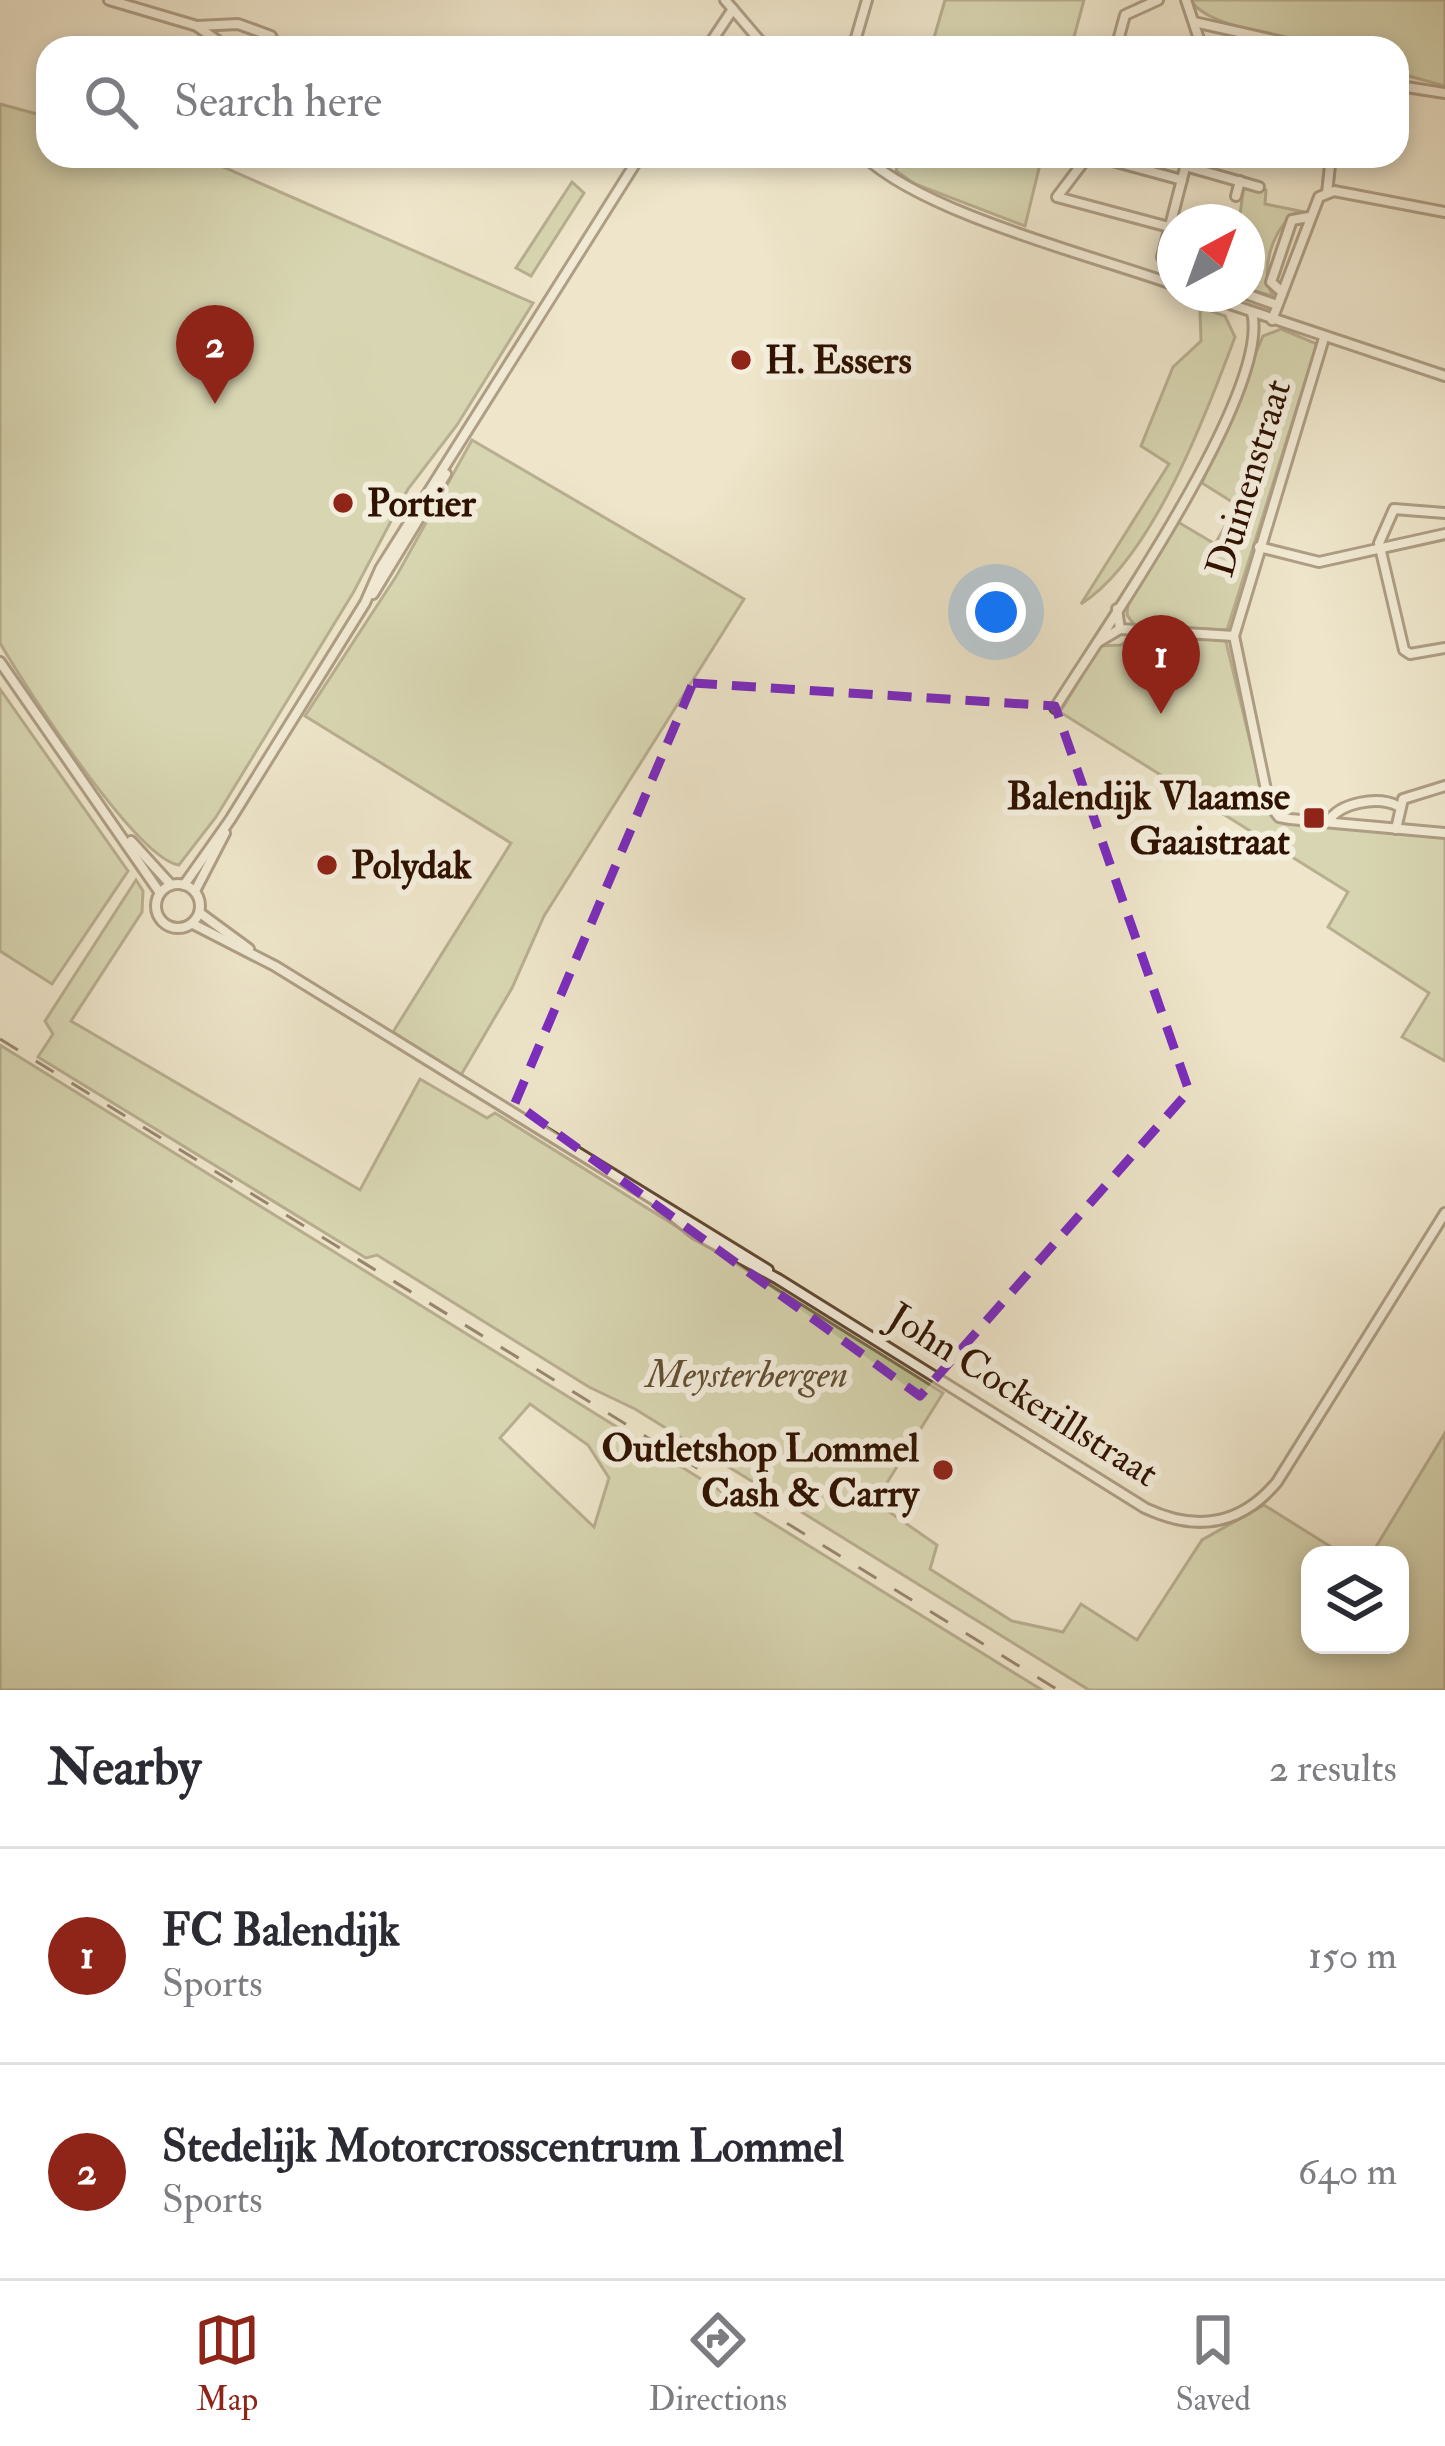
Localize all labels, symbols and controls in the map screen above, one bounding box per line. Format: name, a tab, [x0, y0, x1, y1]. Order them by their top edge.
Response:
search box	[36, 36, 1409, 168]
icon: search	[78, 69, 144, 135]
text: Search here	[174, 74, 382, 130]
north arrow	[1157, 204, 1265, 312]
pin: 2	[176, 305, 254, 404]
place label: H. Essers	[765, 336, 912, 385]
marker: H. Essers	[728, 347, 754, 373]
street label: Duinenstraat	[1196, 373, 1302, 583]
place label: Portier	[367, 479, 476, 528]
marker: Portier	[330, 490, 356, 516]
your location	[966, 582, 1026, 642]
pin: 1	[1122, 615, 1200, 714]
place label: Balendijk Vlaamse Gaaistraat	[1007, 772, 1291, 866]
marker: Balendijk Vlaamse Gaaistraat	[1301, 805, 1327, 831]
place label: Polydak	[351, 841, 472, 890]
marker: Polydak	[314, 852, 340, 878]
street label: John Cockerillstraat	[878, 1292, 1167, 1498]
park label: Meysterbergen	[644, 1350, 848, 1399]
place label: Outletshop Lommel Cash & Carry	[601, 1424, 921, 1518]
marker: Outletshop Lommel Cash & Carry	[930, 1457, 956, 1483]
map controls	[1301, 1546, 1409, 1654]
button: layers	[1301, 1546, 1409, 1654]
text: Nearby	[48, 1736, 201, 1800]
text: 2 results	[1269, 1744, 1397, 1793]
text: FC Balendijk	[162, 1903, 400, 1959]
text: 1	[80, 1931, 94, 1980]
text: 150 m	[1308, 1931, 1397, 1980]
text: Sports	[162, 1959, 263, 2008]
text: Stedelijk Motorcrosscentrum Lommel	[162, 2119, 844, 2175]
text: 2	[77, 2147, 97, 2196]
text: 640 m	[1298, 2147, 1397, 2196]
text: Sports	[162, 2175, 263, 2224]
tab: Map	[194, 2307, 260, 2420]
tab: Directions	[649, 2307, 787, 2420]
tab: Saved	[1175, 2307, 1251, 2420]

